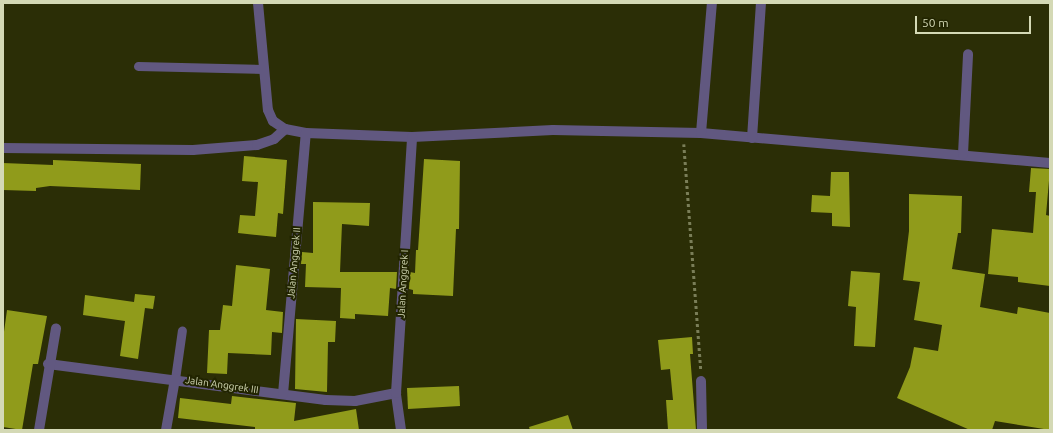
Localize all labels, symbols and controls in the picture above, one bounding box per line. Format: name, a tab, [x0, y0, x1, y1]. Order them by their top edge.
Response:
scale bar	[917, 8, 1033, 34]
text: 50 m	[922, 16, 949, 29]
street label: Jalan Anggrek II	[285, 227, 303, 299]
street label: Jalan Anggrek I	[395, 249, 411, 319]
street label: Jalan Anggrek III	[185, 374, 259, 396]

